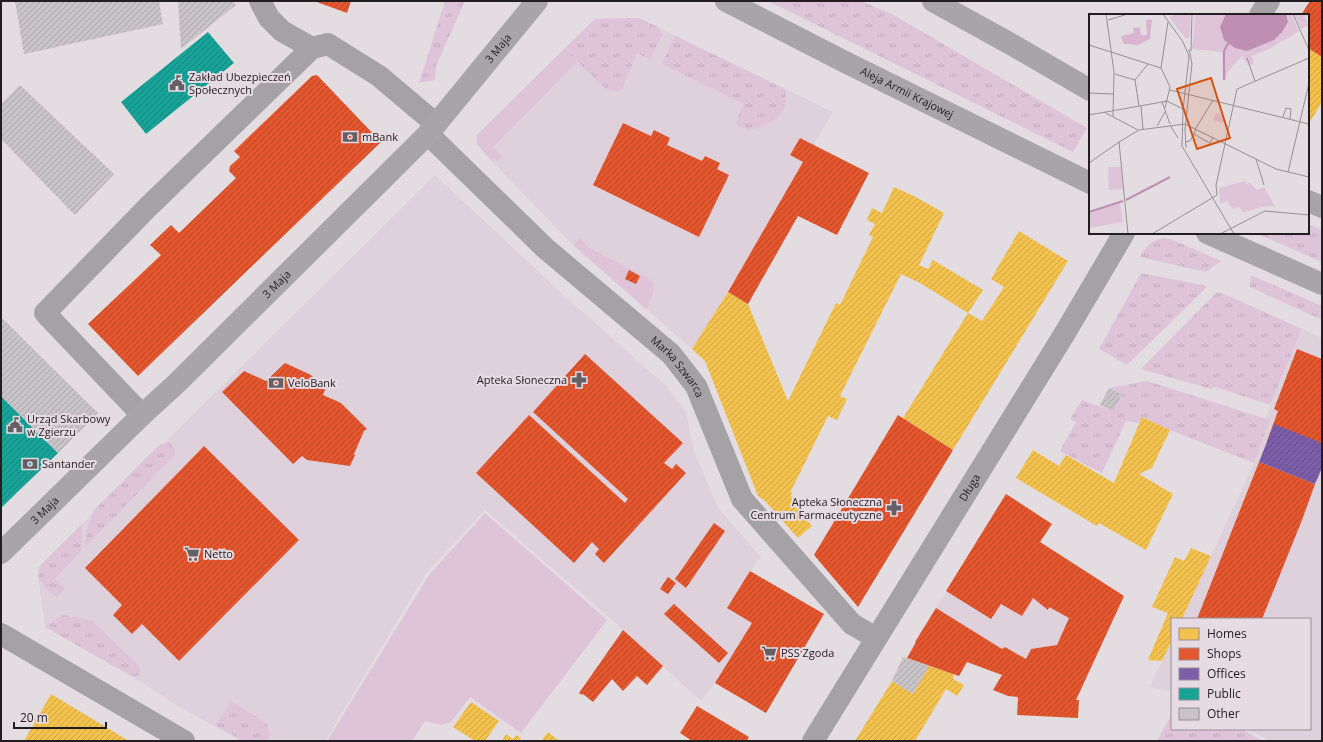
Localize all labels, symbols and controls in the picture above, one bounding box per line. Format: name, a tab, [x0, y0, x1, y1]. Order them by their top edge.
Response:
inset map	[1089, 14, 1309, 234]
street label: 3 Maja	[481, 30, 514, 66]
street label: Aleja Armii Krajowej	[858, 63, 956, 122]
place label: Zakład Ubezpieczeń Społecznych	[189, 69, 291, 97]
public building icon: Zakład Ubezpieczeń Społecznych	[168, 74, 186, 92]
bank icon: mBank	[341, 128, 359, 146]
place label: mBank	[362, 129, 398, 144]
street label: 3 Maja	[259, 267, 294, 301]
street label: Marka Szwarca	[648, 332, 708, 400]
pharmacy icon: Apteka Słoneczna	[570, 371, 588, 389]
place label: Apteka Słoneczna	[477, 372, 567, 387]
bank icon: VeloBank	[267, 374, 285, 392]
place label: VeloBank	[288, 375, 336, 390]
place label: Urząd Skarbowy w Zgierzu	[27, 411, 111, 439]
public building icon: Urząd Skarbowy w Zgierzu	[6, 416, 24, 434]
bank icon: Santander	[21, 455, 39, 473]
place label: Santander	[42, 456, 96, 471]
street label: Długa	[955, 471, 983, 504]
street label: 3 Maja	[27, 493, 62, 527]
place label: Apteka Słoneczna Centrum Farmaceutyczne	[750, 494, 882, 522]
pharmacy icon: Apteka Słoneczna Centrum Farmaceutyczne	[885, 499, 903, 517]
supermarket icon: Netto	[183, 545, 201, 563]
place label: Netto	[204, 546, 233, 561]
legend	[1171, 618, 1311, 730]
text: Homes	[1207, 625, 1247, 642]
supermarket icon: PSS Zgoda	[760, 644, 778, 662]
place label: PSS Zgoda	[781, 645, 834, 660]
text: Shops	[1207, 645, 1242, 662]
text: Offices	[1207, 665, 1246, 682]
text: Public	[1207, 685, 1241, 702]
scale bar	[14, 704, 106, 730]
text: Other	[1207, 705, 1240, 722]
text: 20 m	[20, 709, 48, 726]

